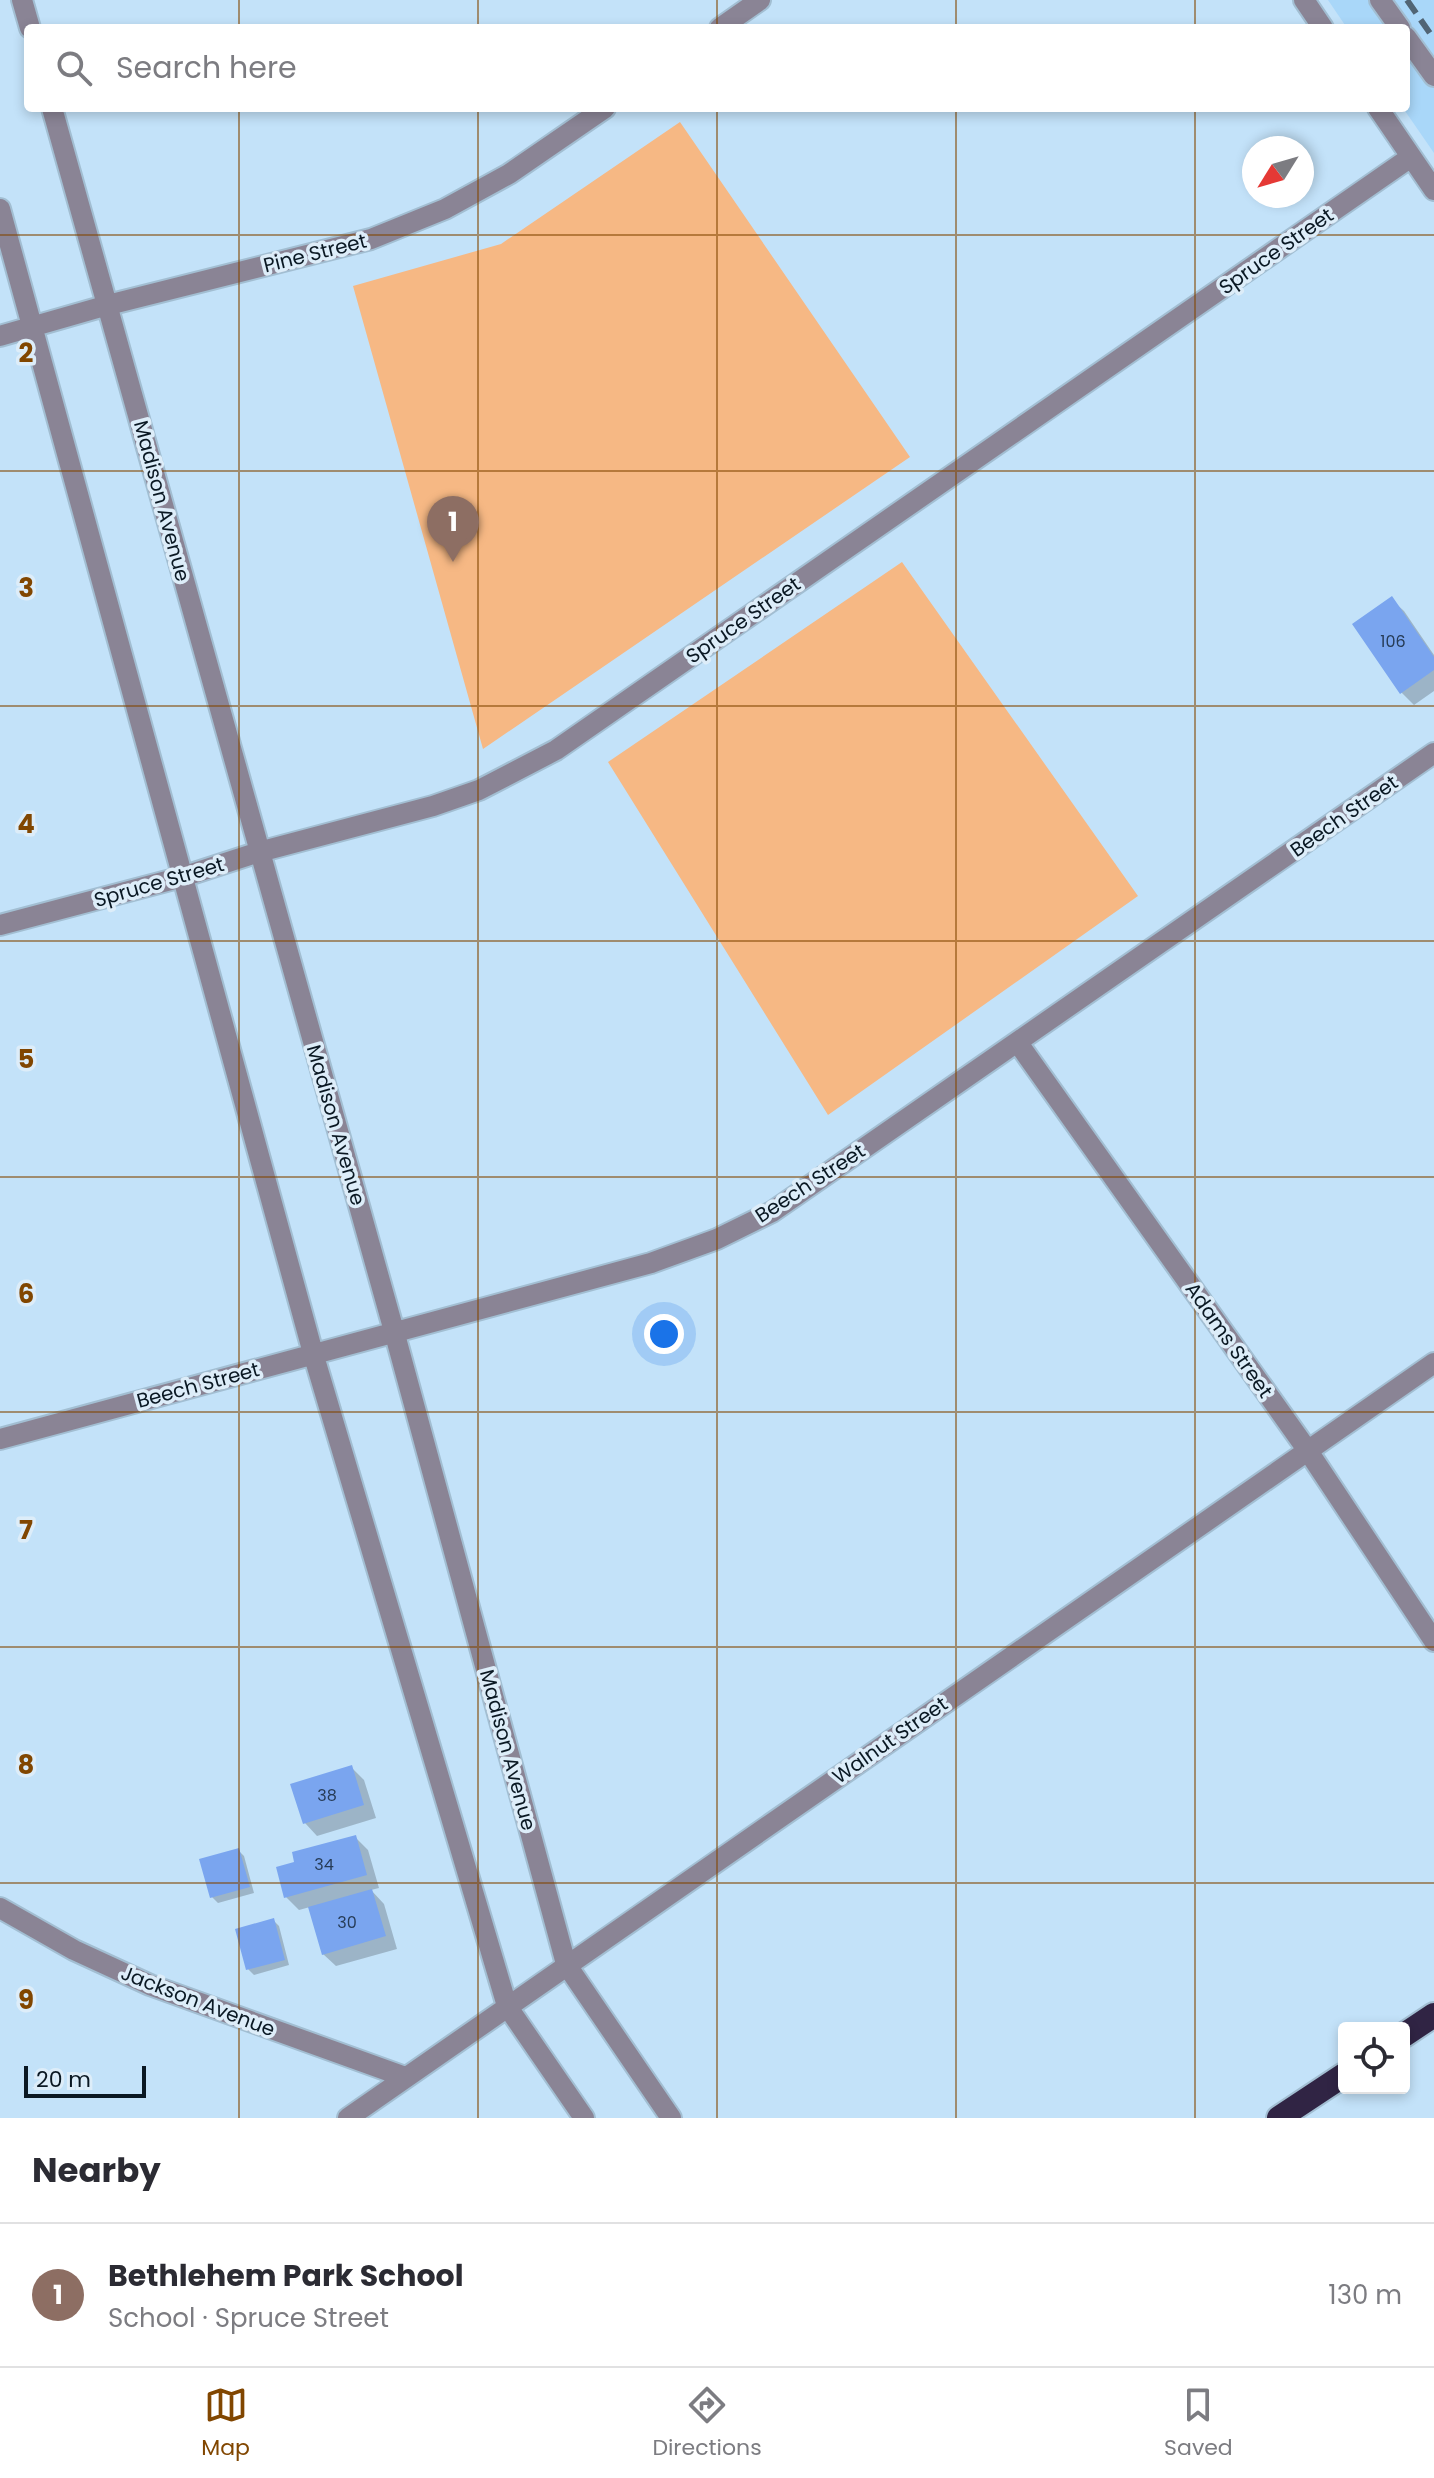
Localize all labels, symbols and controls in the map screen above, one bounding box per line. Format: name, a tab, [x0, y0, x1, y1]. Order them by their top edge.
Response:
search box	[24, 24, 1410, 112]
icon: search	[52, 46, 96, 90]
text: Search here	[116, 46, 297, 89]
north arrow	[1242, 136, 1314, 208]
street label: Spruce Street	[1213, 201, 1339, 301]
street label: Pine Street	[260, 227, 370, 279]
text: 2	[19, 335, 34, 371]
street label: Madison Avenue	[127, 417, 197, 585]
pin: 1	[427, 496, 479, 562]
text: 3	[18, 570, 34, 606]
street label: Spruce Street	[680, 570, 806, 670]
house number: 106	[1380, 630, 1406, 653]
street label: Beech Street	[1284, 768, 1404, 864]
text: 4	[17, 806, 35, 842]
street label: Spruce Street	[91, 850, 227, 914]
text: 5	[18, 1041, 34, 1077]
street label: Madison Avenue	[300, 1042, 372, 1208]
street label: Beech Street	[750, 1137, 870, 1229]
text: 6	[18, 1276, 34, 1312]
street label: Adams Street	[1179, 1276, 1279, 1404]
your location	[644, 1314, 684, 1354]
street label: Beech Street	[134, 1355, 262, 1415]
text: 7	[19, 1512, 33, 1548]
street label: Madison Avenue	[473, 1666, 543, 1834]
street label: Walnut Street	[827, 1690, 953, 1790]
text: 8	[18, 1747, 34, 1783]
house number: 38	[317, 1784, 337, 1807]
house number: 34	[314, 1853, 334, 1876]
house number: 30	[337, 1911, 357, 1934]
street label: Jackson Avenue	[117, 1959, 279, 2043]
text: 9	[18, 1982, 34, 2018]
map controls	[1338, 2022, 1410, 2094]
button: locate	[1338, 2022, 1410, 2094]
scale bar	[24, 2062, 146, 2098]
text: 20 m	[36, 2064, 91, 2095]
text: Nearby	[32, 2146, 161, 2194]
text: Bethlehem Park School	[108, 2254, 464, 2297]
text: 1	[53, 2277, 63, 2313]
text: 130 m	[1328, 2277, 1402, 2313]
text: School · Spruce Street	[108, 2300, 389, 2336]
tab: Map	[201, 2383, 250, 2464]
tab: Directions	[652, 2383, 762, 2464]
tab: Saved	[1164, 2383, 1233, 2464]

